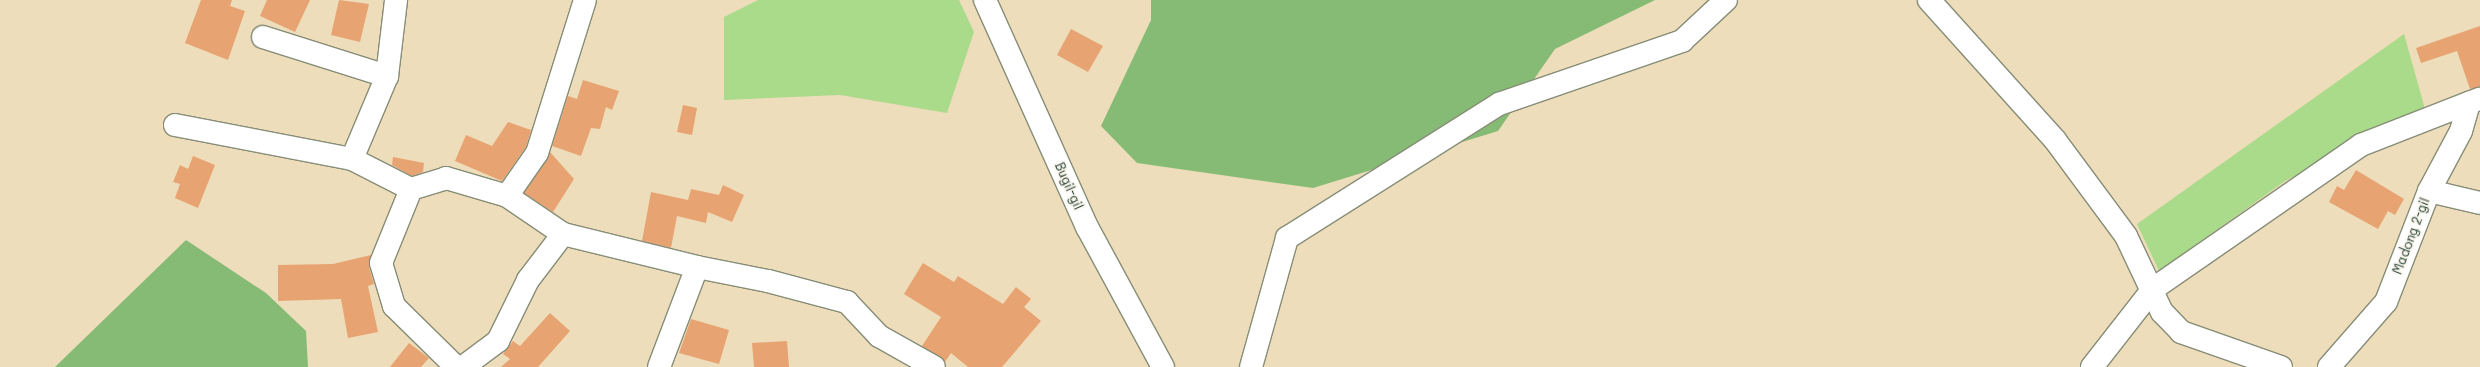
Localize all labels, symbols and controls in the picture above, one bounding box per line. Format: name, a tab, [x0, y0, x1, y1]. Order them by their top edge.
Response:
street label: Bugil-gil	[1052, 160, 1086, 212]
street label: Madong 2-gil	[2389, 195, 2433, 277]

